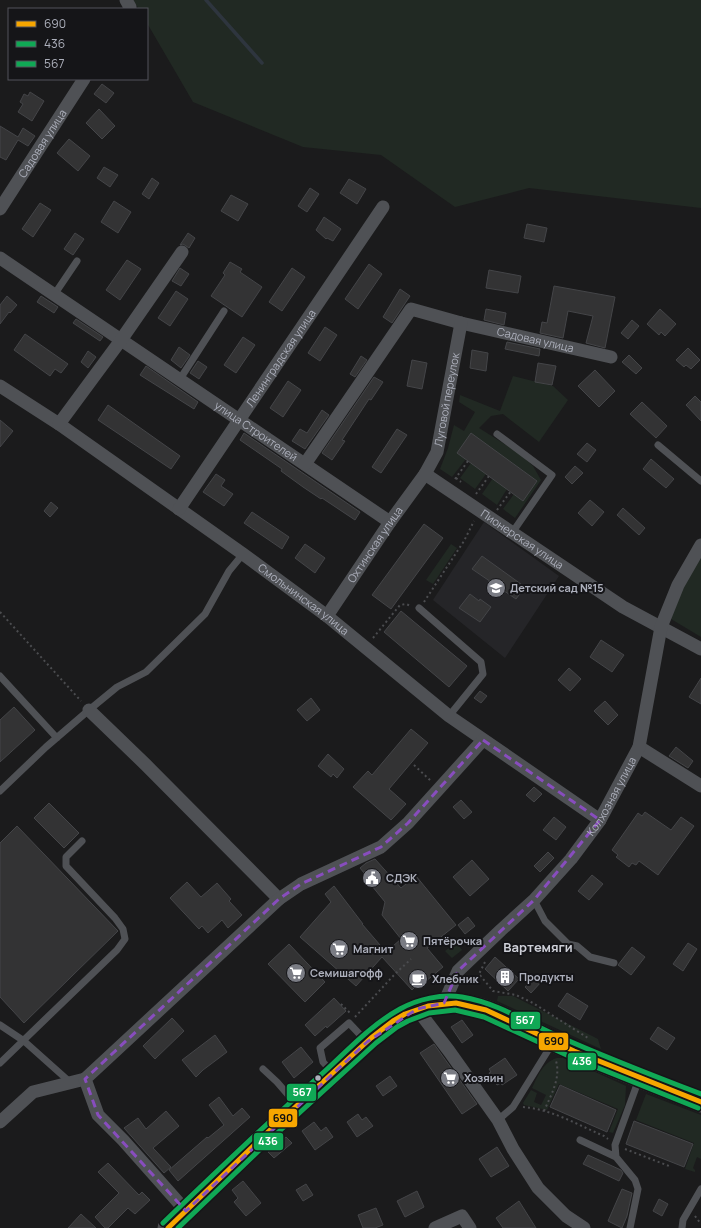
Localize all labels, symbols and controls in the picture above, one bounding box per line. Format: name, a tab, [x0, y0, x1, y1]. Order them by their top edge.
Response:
legend	[8, 8, 148, 80]
text: 690	[44, 15, 66, 32]
text: 436	[44, 35, 65, 52]
text: 567	[44, 55, 64, 72]
street label: Садовая улица	[14, 106, 70, 180]
street label: Ленинградская улица	[242, 306, 319, 410]
street label: Садовая улица	[496, 323, 575, 355]
street label: Луговой переулок	[430, 351, 462, 448]
street label: улица Строителей	[212, 397, 301, 464]
street label: Охтинская улица	[343, 503, 406, 585]
street label: Пионерская улица	[478, 506, 567, 572]
street label: Смольнинская улица	[255, 560, 352, 638]
school or university icon: Детский сад №15	[485, 577, 507, 599]
place label: Детский сад №15	[510, 580, 604, 595]
street label: Колхозная улица	[583, 754, 639, 839]
public building icon: СДЭК	[361, 867, 383, 889]
place label: СДЭК	[386, 870, 418, 885]
supermarket icon: Пятёрочка	[398, 930, 420, 952]
place label: Пятёрочка	[423, 933, 482, 948]
supermarket icon: Магнит	[328, 938, 350, 960]
district label: Вартемяги	[503, 938, 573, 956]
place label: Магнит	[353, 941, 394, 956]
supermarket icon: Семишагофф	[285, 962, 307, 984]
place label: Семишагофф	[310, 965, 383, 980]
building icon: Продукты	[494, 966, 516, 988]
cafe icon: Хлебник	[407, 968, 429, 990]
place label: Продукты	[519, 969, 574, 984]
place label: Хлебник	[432, 971, 479, 986]
line badge: 567	[510, 1011, 541, 1030]
text: 567	[515, 1012, 535, 1027]
line badge: 690	[538, 1032, 569, 1051]
text: 690	[544, 1033, 564, 1048]
line badge: 436	[567, 1052, 597, 1071]
text: 436	[572, 1053, 592, 1068]
supermarket icon: Хозяин	[439, 1067, 461, 1089]
place label: Хозяин	[464, 1070, 503, 1085]
unlabelled marker	[313, 1073, 323, 1083]
line badge: 567	[286, 1083, 317, 1102]
text: 567	[292, 1084, 312, 1099]
line badge: 690	[268, 1108, 298, 1128]
text: 690	[273, 1110, 293, 1125]
line badge: 436	[253, 1132, 284, 1151]
text: 436	[258, 1133, 278, 1148]

